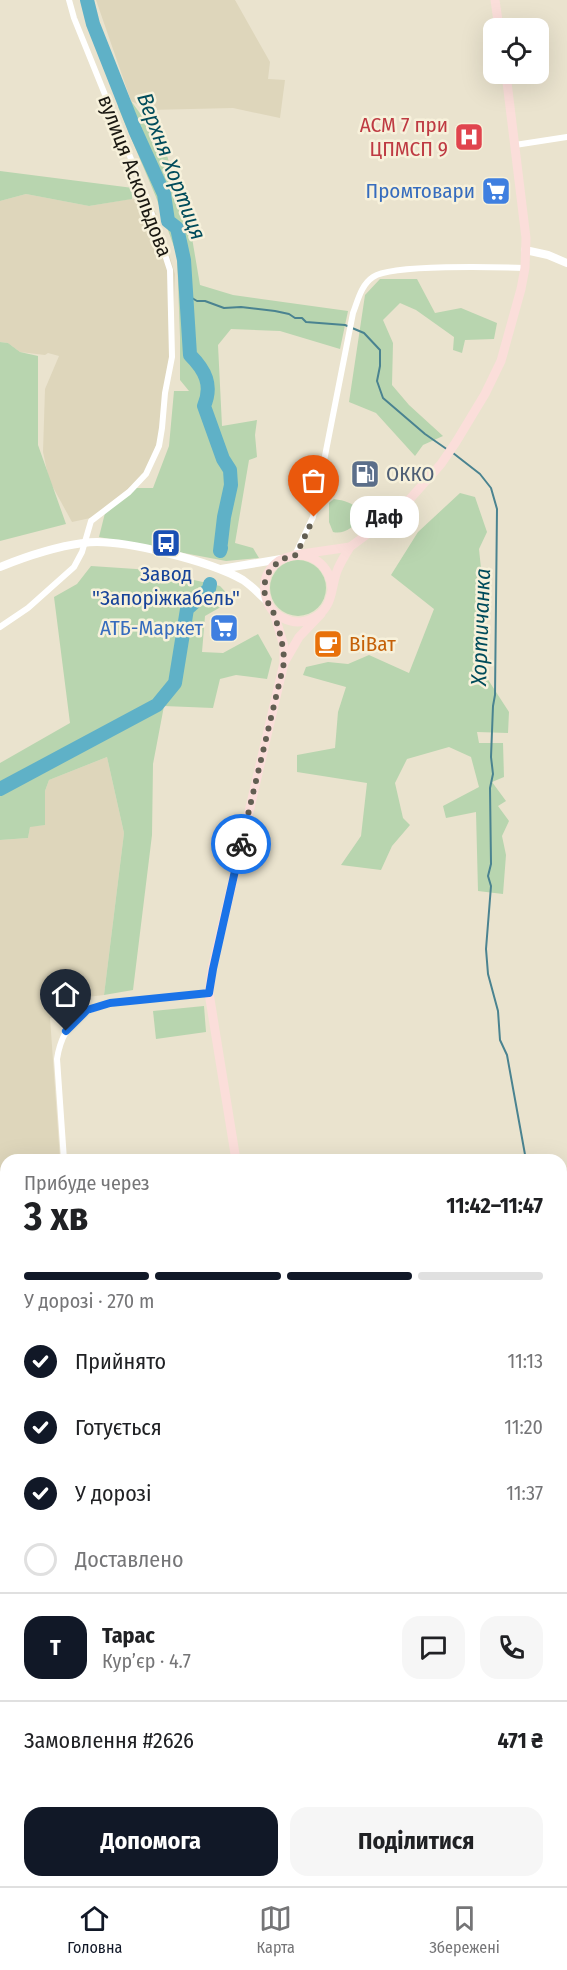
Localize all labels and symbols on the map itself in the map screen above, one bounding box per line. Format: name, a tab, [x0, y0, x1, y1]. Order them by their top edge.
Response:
water label: Верхня Хортиця	[131, 89, 212, 243]
street label: вулиця Аскольдова	[92, 91, 178, 261]
place label: АСМ 7 при ЦПМСП 9	[360, 112, 448, 162]
hospital icon: АСМ 7 при ЦПМСП 9	[453, 121, 485, 153]
supermarket icon: Промтовари	[480, 175, 512, 207]
place label: Промтовари	[366, 178, 475, 204]
pin	[288, 455, 339, 517]
fuel station icon: ОККО	[349, 458, 381, 490]
place label: ОККО	[386, 461, 435, 487]
callout: Даф	[350, 496, 419, 538]
bus stop icon: Завод "Запоріжкабель"	[150, 527, 182, 559]
place label: Завод "Запоріжкабель"	[92, 561, 240, 611]
water label: Хортичанка	[465, 568, 496, 687]
supermarket icon: АТБ-Маркет	[208, 612, 240, 644]
place label: АТБ-Маркет	[100, 615, 203, 641]
cafe icon: ВіВат	[312, 628, 344, 660]
place label: ВіВат	[349, 631, 396, 657]
courier	[211, 814, 271, 874]
pin	[40, 969, 91, 1031]

